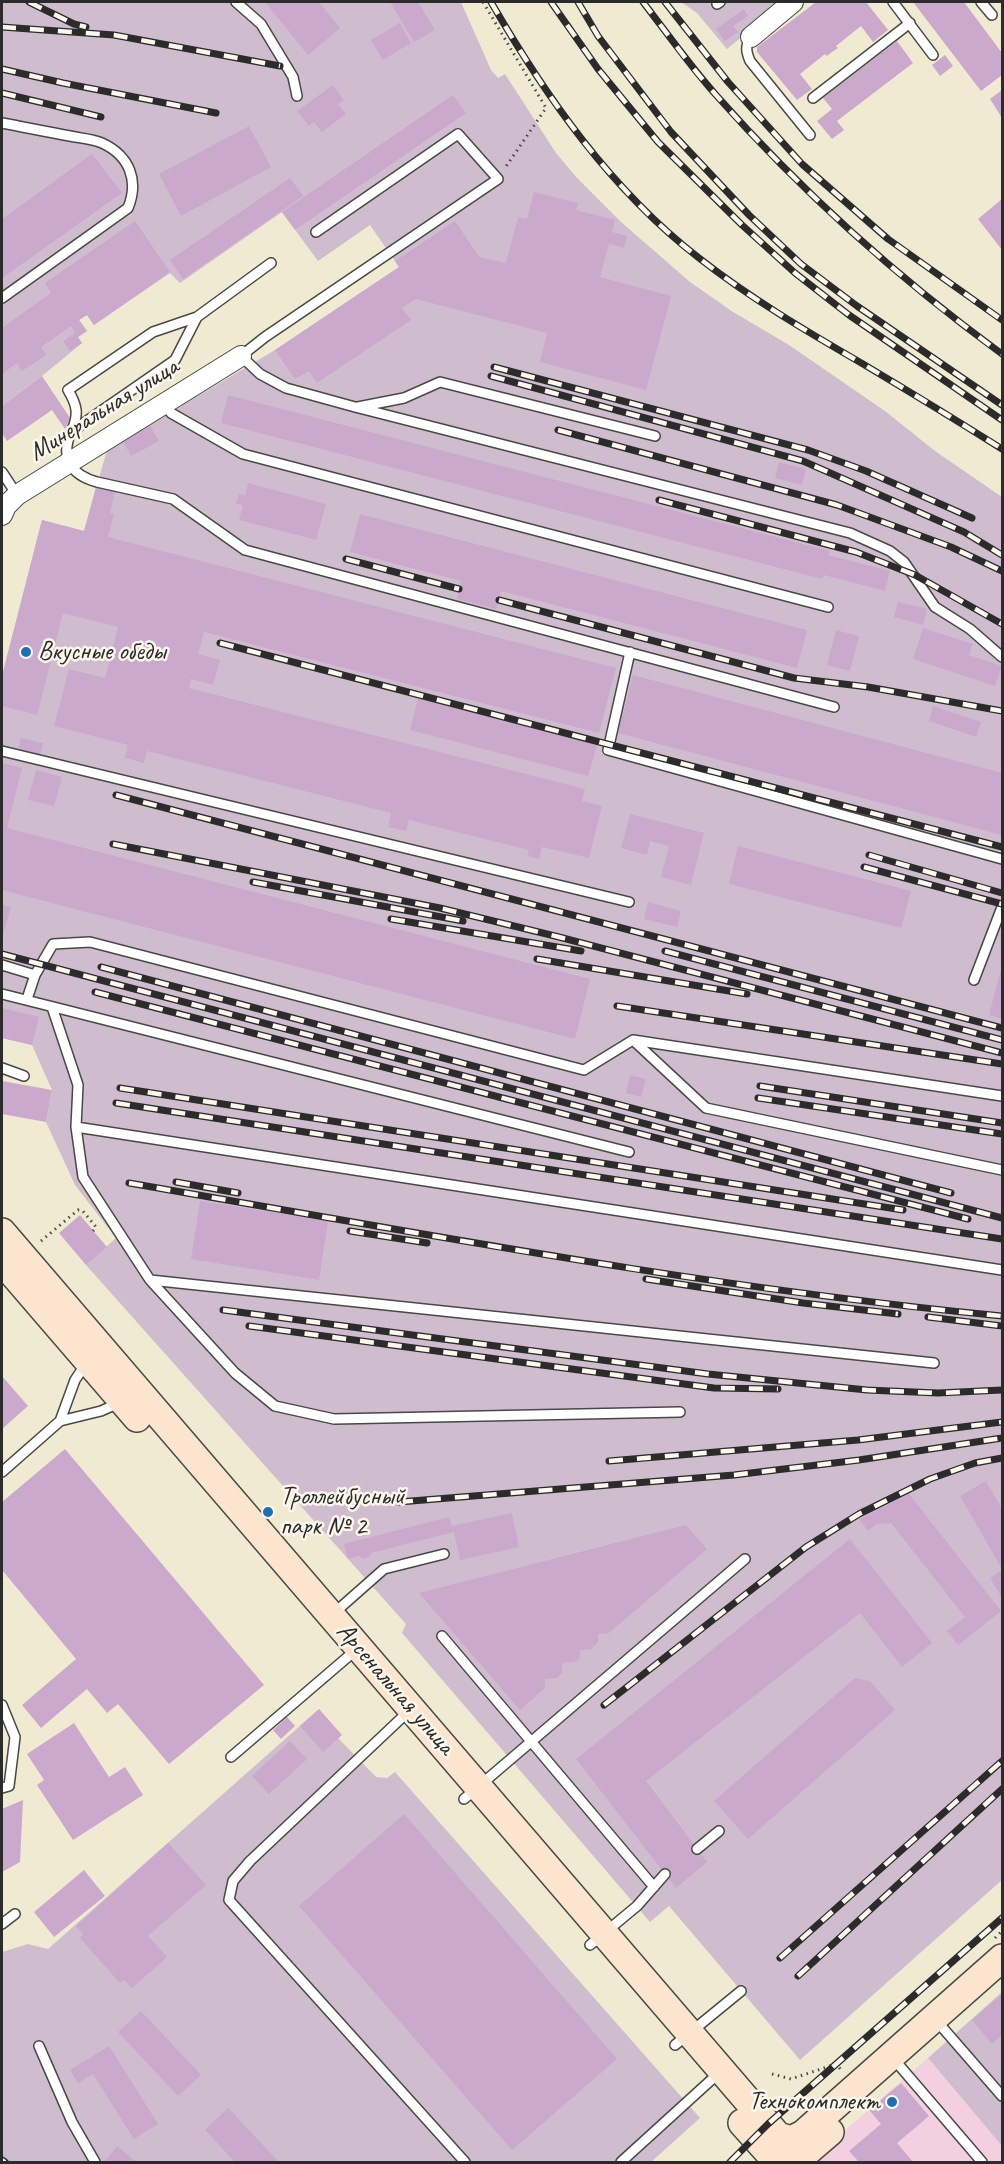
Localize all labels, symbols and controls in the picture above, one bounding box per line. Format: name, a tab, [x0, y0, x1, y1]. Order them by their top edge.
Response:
street label: Минеральная улица	[23, 352, 185, 468]
place label: Вкусные обеды	[38, 636, 166, 668]
marker: Вкусные обеды	[19, 645, 33, 659]
place label: Троллейбусный парк № 2	[280, 1481, 405, 1542]
marker: Троллейбусный парк № 2	[261, 1505, 275, 1519]
street label: Арсенальная улица	[329, 1617, 461, 1761]
place label: Технокомплект	[749, 2086, 880, 2118]
marker: Технокомплект	[885, 2095, 899, 2109]

